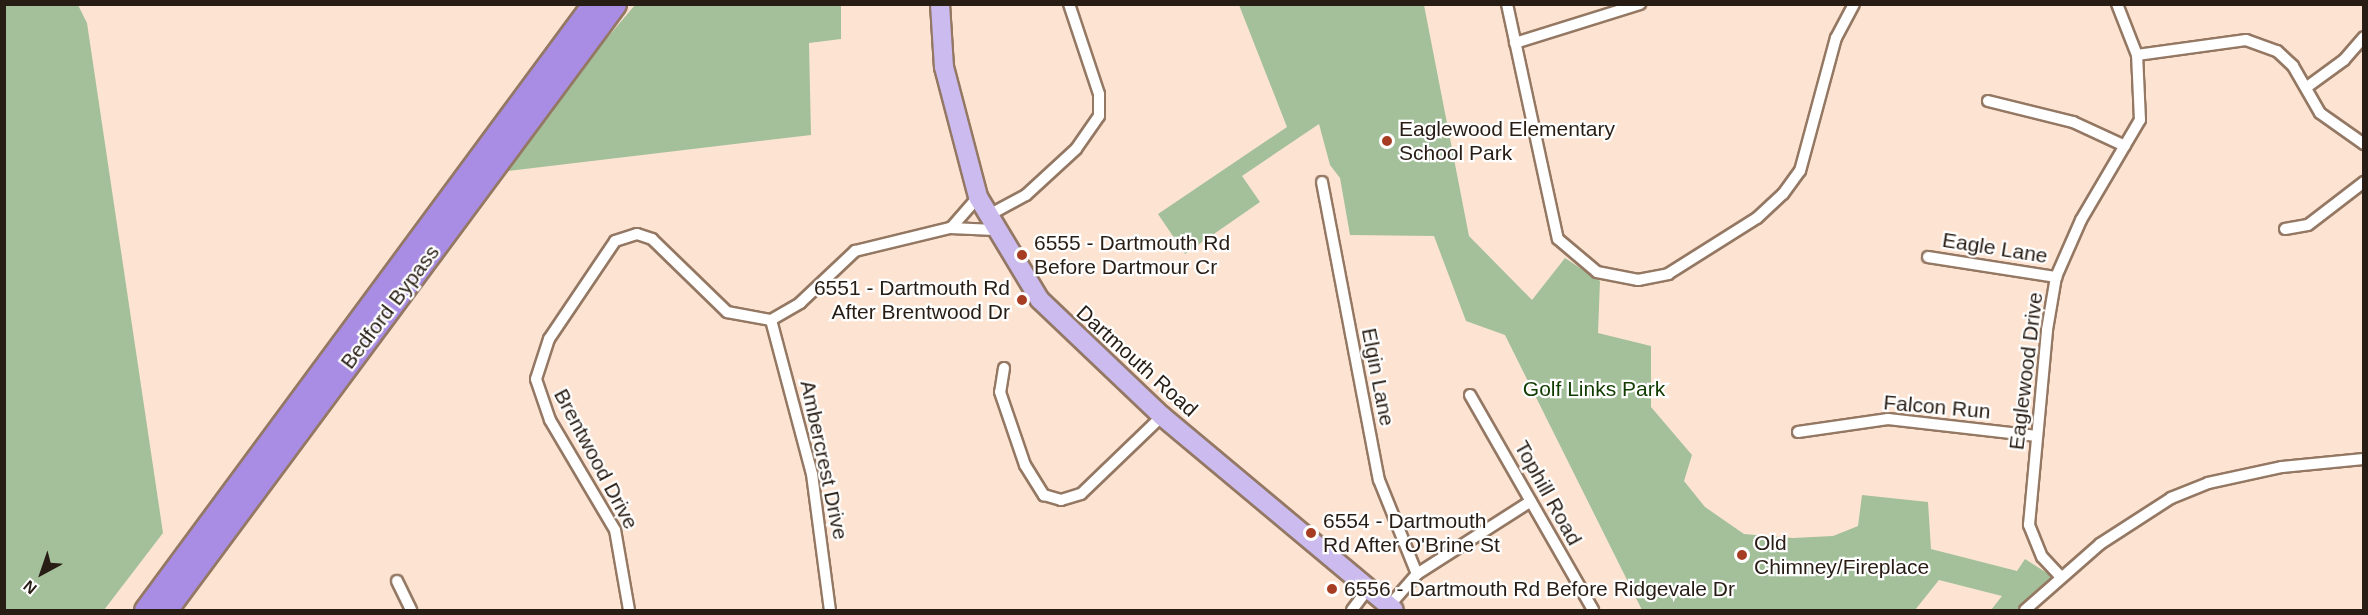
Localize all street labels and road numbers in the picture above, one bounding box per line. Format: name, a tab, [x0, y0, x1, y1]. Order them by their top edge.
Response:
street label: Eagle Lane	[1941, 227, 2049, 269]
street label: Bedford Bypass	[335, 240, 445, 374]
street label: Eaglewood Drive	[2004, 291, 2048, 451]
street label: Dartmouth Road	[1071, 300, 1203, 422]
street label: Elgin Lane	[1356, 326, 1400, 428]
street label: Ambercrest Drive	[795, 378, 853, 542]
street label: Brentwood Drive	[548, 385, 644, 533]
street label: Falcon Run	[1882, 390, 1992, 424]
street label: Tophill Road	[1509, 436, 1587, 550]

